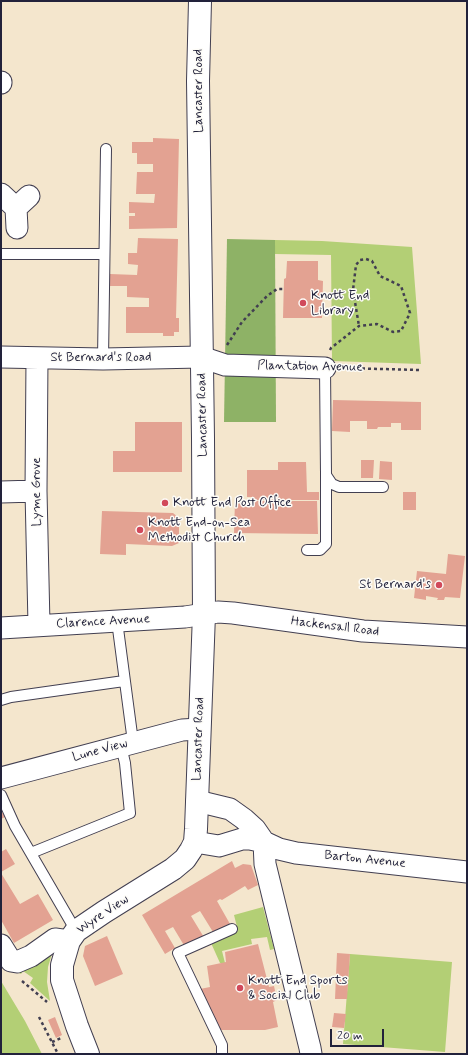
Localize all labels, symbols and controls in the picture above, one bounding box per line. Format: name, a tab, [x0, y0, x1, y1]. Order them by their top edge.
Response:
street label: Lancaster Road	[191, 49, 207, 133]
place label: Knott End Library	[311, 288, 369, 319]
marker: Knott End Library	[298, 298, 308, 308]
street label: St Bernard's Road	[50, 350, 152, 366]
street label: Plantation Avenue	[257, 358, 363, 376]
street label: Lancaster Road	[194, 373, 212, 457]
street label: Lyme Grove	[29, 457, 45, 527]
place label: Knott End Post Office	[173, 495, 291, 511]
marker: Knott End Post Office	[160, 498, 170, 508]
place label: Knott End-on-Sea Methodist Church	[148, 515, 250, 546]
marker: Knott End-on-Sea Methodist Church	[135, 525, 145, 535]
place label: St Bernard's	[359, 577, 431, 593]
marker: St Bernard's	[434, 580, 444, 590]
street label: Clarence Avenue	[56, 612, 150, 632]
street label: Hackensall Road	[290, 614, 380, 640]
street label: Lancaster Road	[190, 697, 208, 781]
street label: Lune View	[71, 736, 129, 766]
street label: Barton Avenue	[323, 848, 407, 872]
street label: Wyre View	[74, 892, 132, 938]
place label: Knott End Sports & Social Club	[248, 973, 347, 1004]
marker: Knott End Sports & Social Club	[235, 983, 245, 993]
scale bar	[332, 1021, 386, 1047]
text: 20 m	[337, 1028, 363, 1044]

